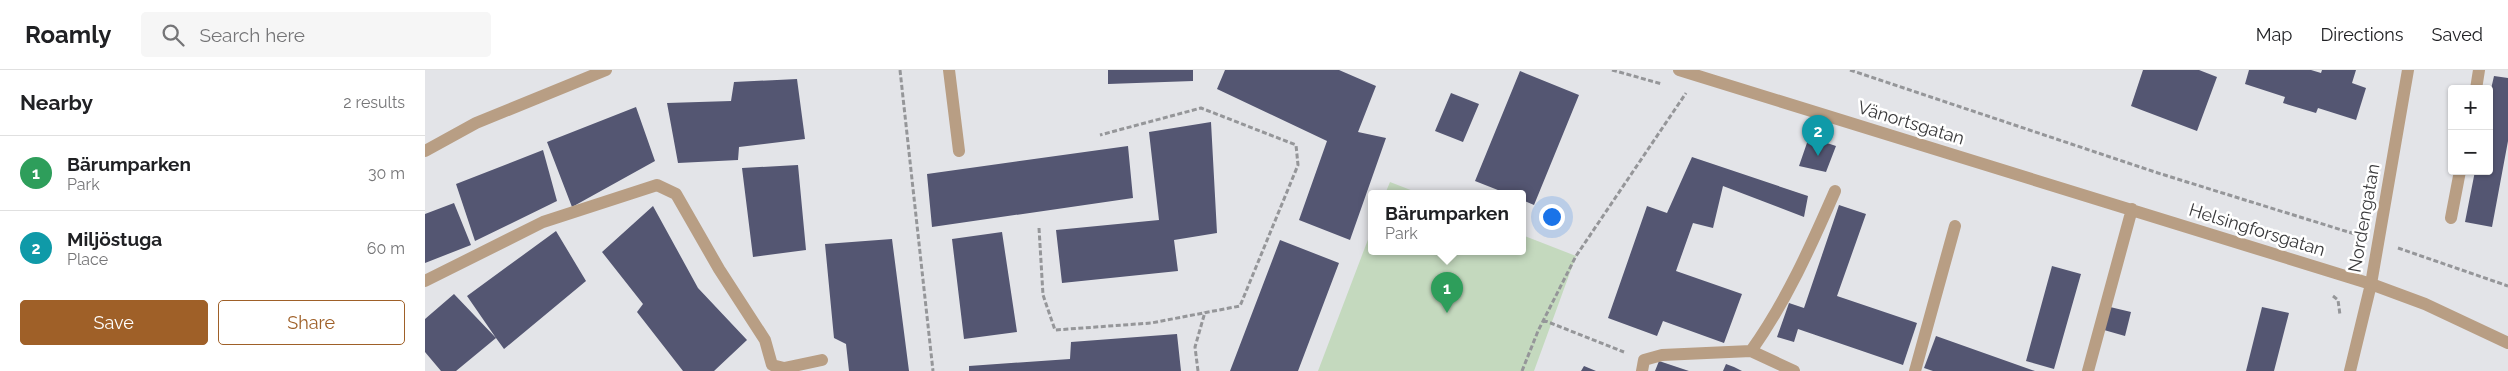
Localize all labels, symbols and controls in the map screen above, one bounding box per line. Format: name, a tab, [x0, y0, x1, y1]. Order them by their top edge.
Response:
search box	[141, 12, 491, 57]
text: Roamly	[25, 20, 111, 49]
icon: search	[159, 21, 187, 49]
text: Search here	[199, 24, 305, 46]
text: Map	[2256, 24, 2292, 45]
text: Directions	[2320, 24, 2404, 45]
text: Saved	[2432, 24, 2483, 45]
map controls	[2448, 85, 2493, 175]
button: +	[2448, 85, 2493, 130]
text: Nearby	[20, 90, 93, 115]
text: 2 results	[343, 93, 405, 112]
street label: Vänortsgatan	[1855, 96, 1967, 149]
pin: 2	[1802, 115, 1834, 156]
button: −	[2448, 130, 2493, 175]
text: Bärumparken	[67, 153, 191, 175]
street label: Nordengatan	[2344, 162, 2383, 274]
text: 1	[32, 164, 40, 183]
text: 30 m	[368, 164, 405, 183]
text: Park	[67, 175, 100, 194]
popup	[1368, 190, 1526, 255]
street label: Helsingforsgatan	[2186, 199, 2328, 260]
text: Bärumparken	[1385, 202, 1509, 224]
your location	[1539, 204, 1565, 230]
text: Park	[1385, 224, 1418, 243]
text: Miljöstuga	[67, 228, 162, 250]
text: 2	[31, 239, 41, 258]
text: 60 m	[367, 239, 405, 258]
text: Place	[67, 250, 108, 269]
pin: 1	[1431, 272, 1463, 313]
button: Save	[20, 300, 208, 345]
button: Share	[218, 300, 405, 345]

